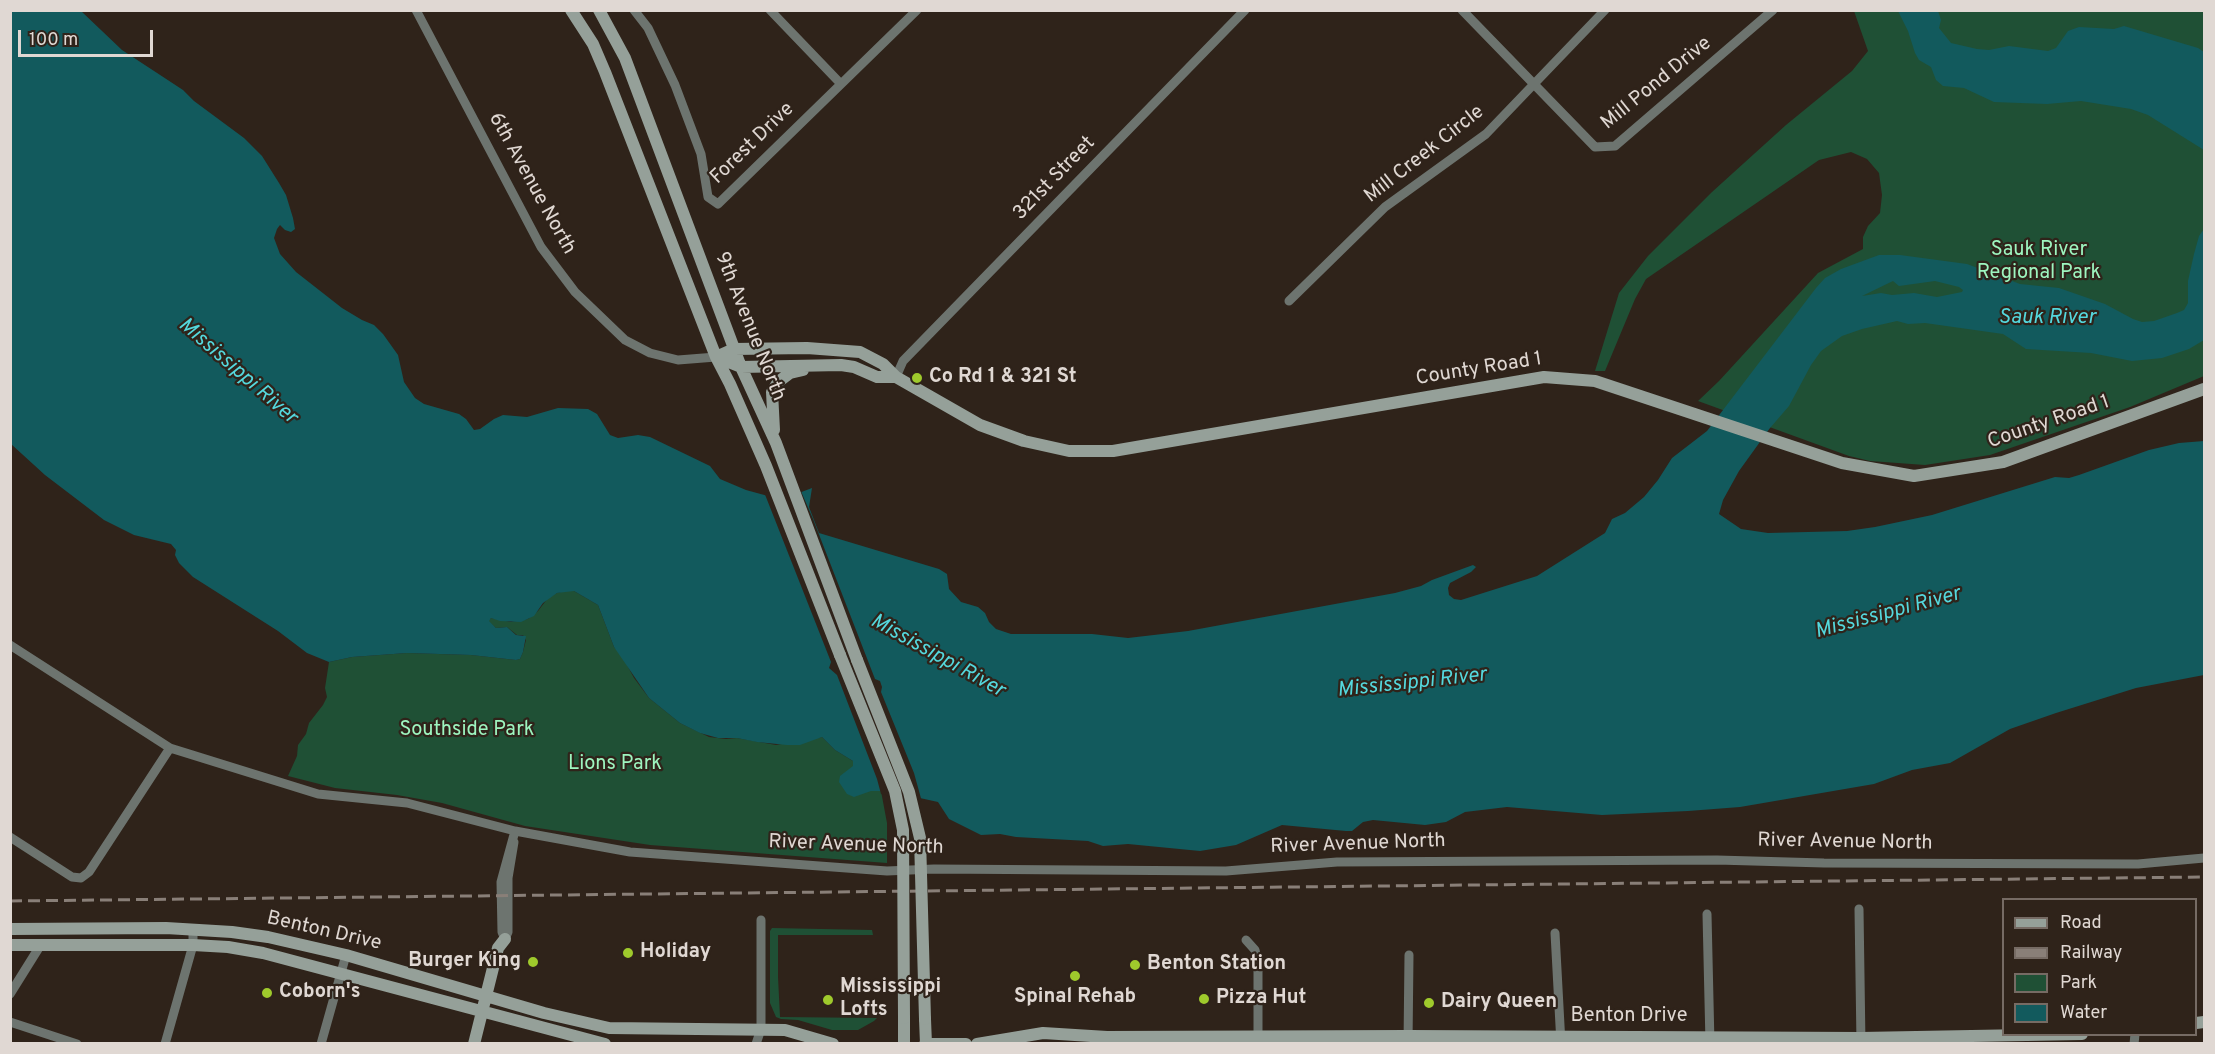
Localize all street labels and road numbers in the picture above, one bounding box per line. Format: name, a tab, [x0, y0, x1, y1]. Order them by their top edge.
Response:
street label: Mill Pond Drive	[1597, 32, 1717, 136]
street label: Forest Drive	[706, 98, 800, 190]
street label: Mill Creek Circle	[1360, 101, 1490, 209]
street label: 6th Avenue North	[482, 109, 580, 259]
street label: 321st Street	[1009, 132, 1101, 226]
street label: 9th Avenue North	[708, 249, 790, 405]
street label: County Road 1	[1414, 348, 1544, 392]
street label: County Road 1	[1985, 391, 2113, 455]
street label: River Avenue North	[1757, 829, 1933, 857]
street label: River Avenue North	[1270, 830, 1446, 860]
street label: River Avenue North	[768, 831, 944, 861]
street label: Benton Drive	[264, 907, 384, 957]
street label: Benton Drive	[1571, 1005, 1687, 1029]

